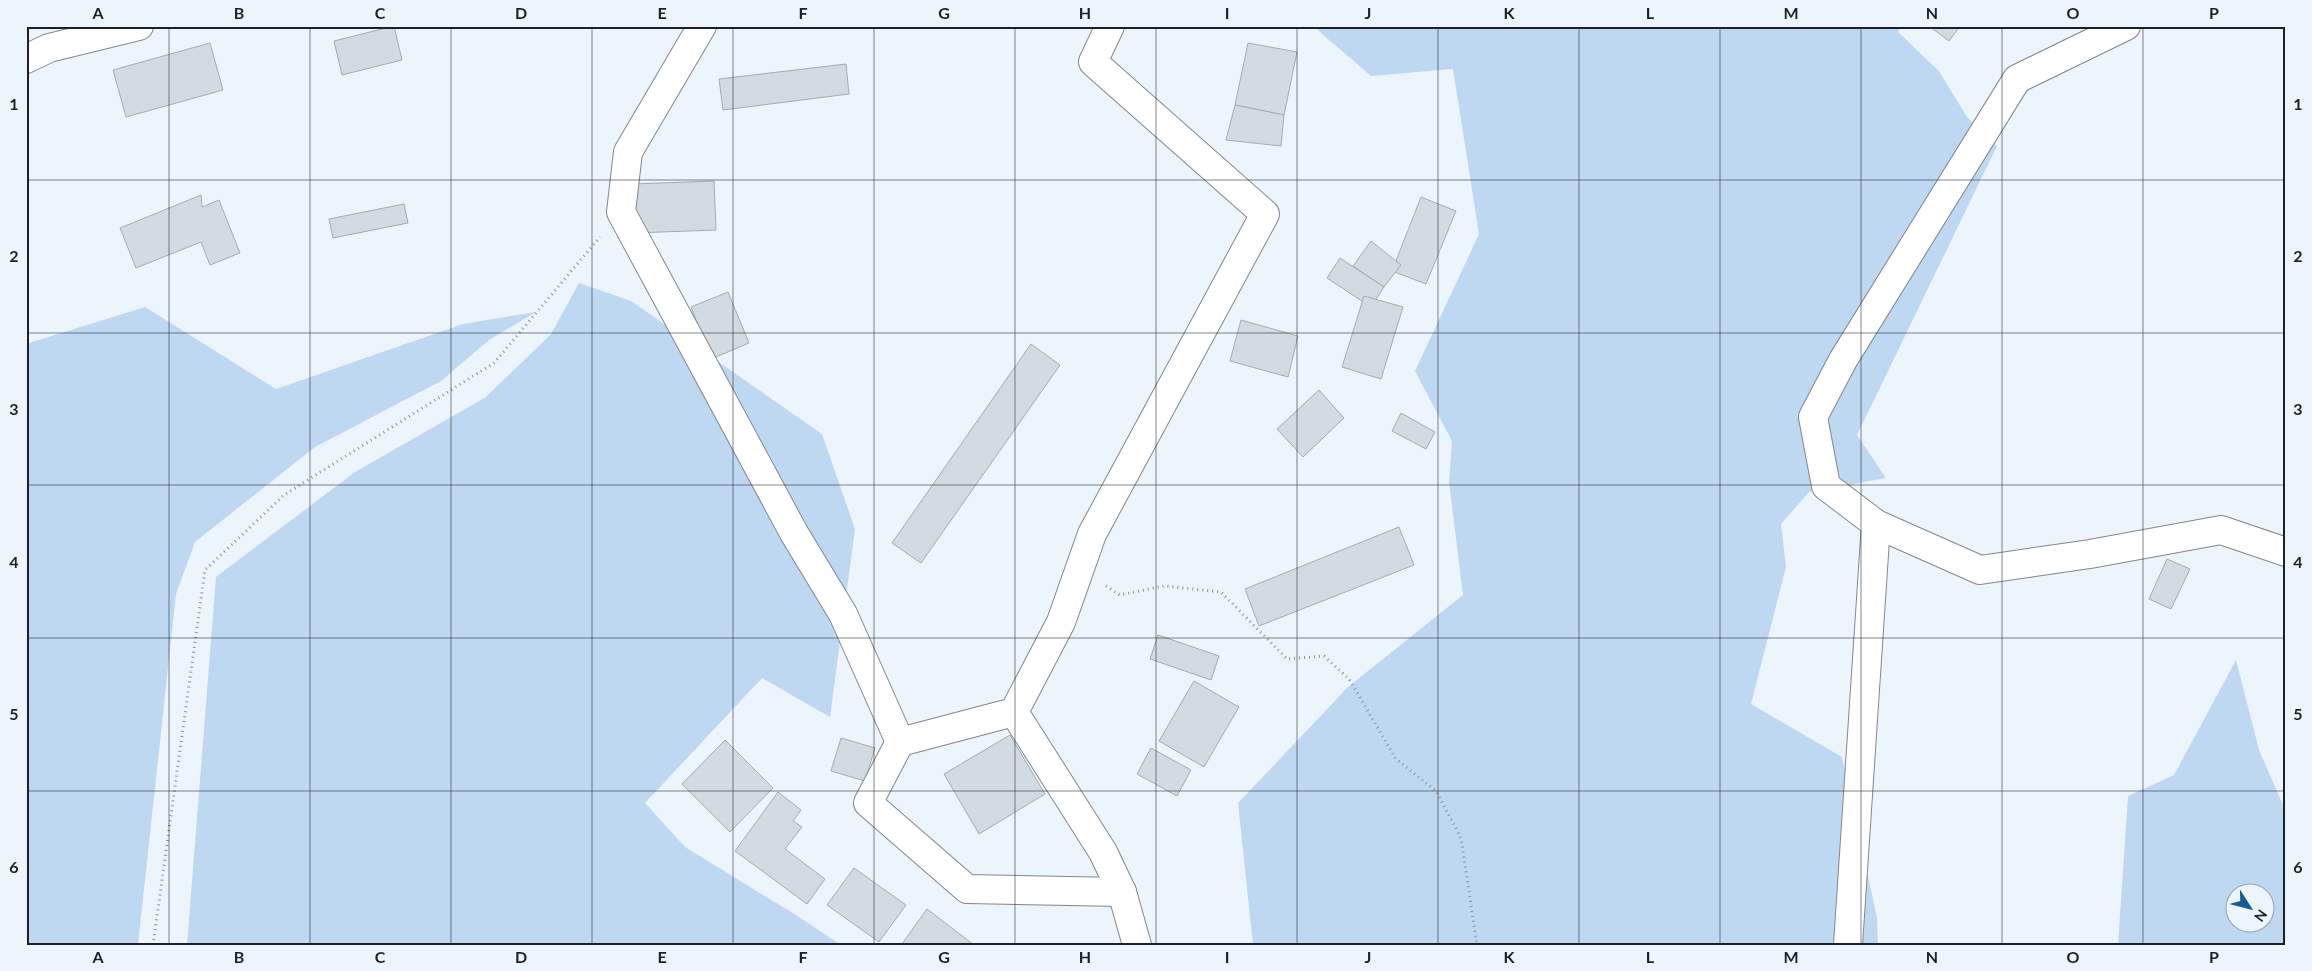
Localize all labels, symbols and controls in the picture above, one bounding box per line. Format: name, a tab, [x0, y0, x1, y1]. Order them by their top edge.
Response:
text: A	[91, 3, 104, 22]
text: B	[234, 3, 244, 22]
text: C	[375, 3, 386, 22]
text: D	[515, 3, 527, 22]
text: E	[657, 3, 667, 22]
text: F	[798, 3, 808, 22]
text: G	[938, 3, 950, 22]
text: H	[1079, 3, 1091, 22]
text: I	[1225, 3, 1229, 22]
text: J	[1365, 3, 1371, 22]
text: K	[1504, 3, 1516, 22]
text: L	[1646, 3, 1655, 22]
text: M	[1783, 3, 1799, 22]
text: N	[1926, 3, 1938, 22]
text: O	[2067, 3, 2080, 22]
text: P	[2209, 3, 2219, 22]
text: 1	[9, 94, 19, 113]
text: 1	[2293, 94, 2303, 113]
text: 2	[9, 246, 19, 265]
text: 2	[2293, 246, 2303, 265]
text: 3	[9, 399, 19, 418]
text: 3	[2293, 399, 2303, 418]
text: 4	[9, 552, 19, 571]
text: 4	[2293, 552, 2303, 571]
text: 5	[9, 704, 19, 723]
text: 5	[2293, 704, 2303, 723]
text: 6	[9, 857, 19, 876]
text: 6	[2293, 857, 2303, 876]
north arrow	[2224, 884, 2274, 934]
text: N	[2251, 907, 2271, 925]
text: A	[91, 947, 104, 966]
text: B	[234, 947, 244, 966]
text: C	[375, 947, 386, 966]
text: D	[515, 947, 527, 966]
text: E	[657, 947, 667, 966]
text: F	[798, 947, 808, 966]
text: G	[938, 947, 950, 966]
text: H	[1079, 947, 1091, 966]
text: I	[1225, 947, 1229, 966]
text: J	[1365, 947, 1371, 966]
text: K	[1504, 947, 1516, 966]
text: L	[1646, 947, 1655, 966]
text: M	[1783, 947, 1799, 966]
text: N	[1926, 947, 1938, 966]
text: O	[2067, 947, 2080, 966]
text: P	[2209, 947, 2219, 966]

